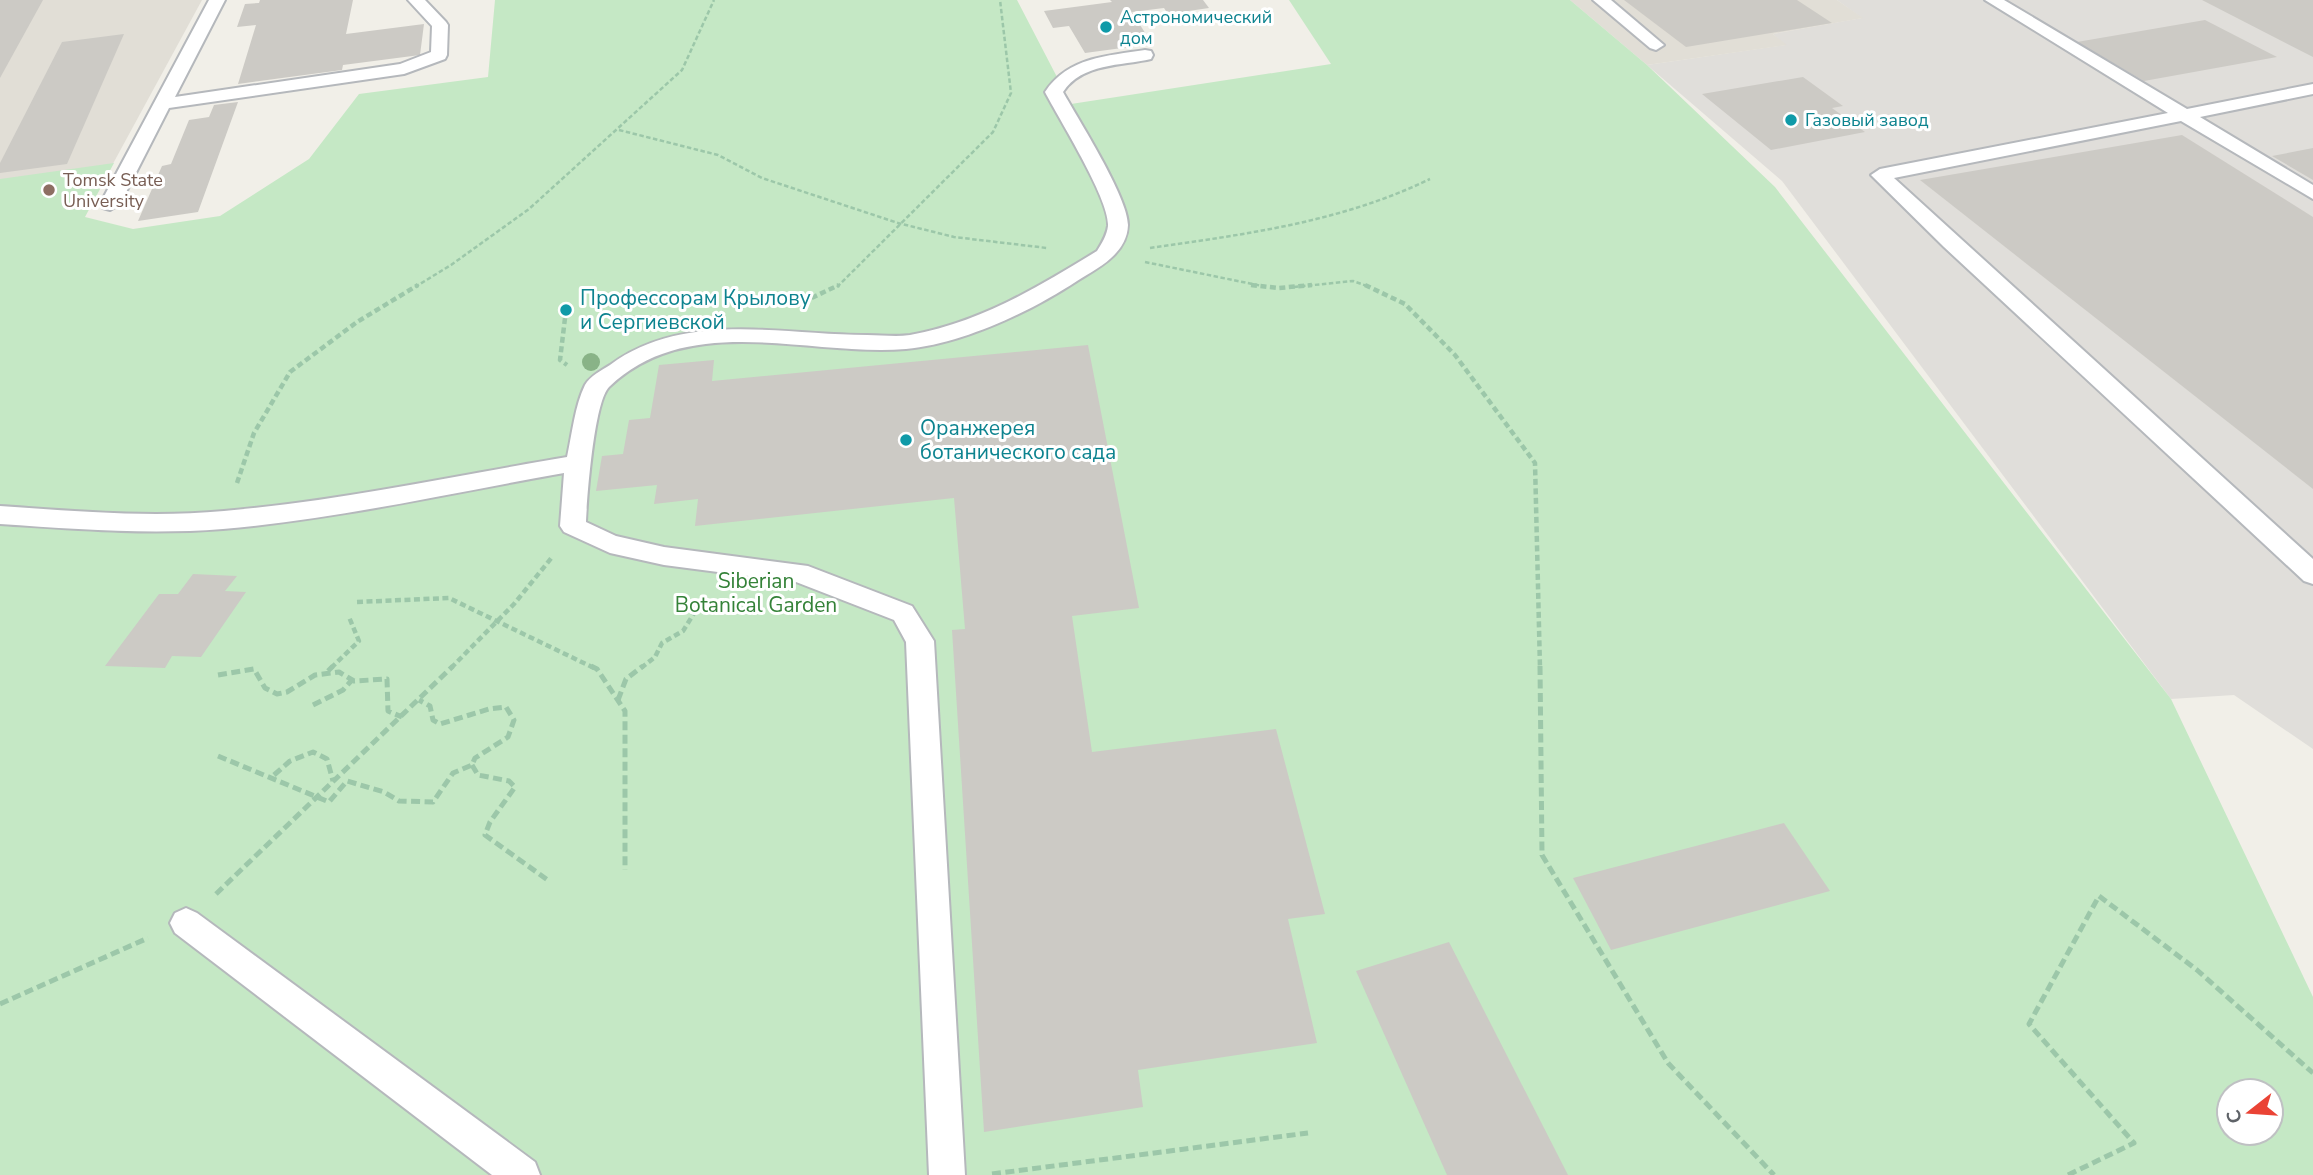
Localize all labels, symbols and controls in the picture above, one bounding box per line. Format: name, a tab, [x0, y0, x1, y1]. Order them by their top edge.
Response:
place label: Астрономический дом	[1120, 5, 1272, 50]
marker: Астрономический дом	[1098, 19, 1114, 35]
place label: Газовый завод	[1805, 108, 1929, 132]
marker: Газовый завод	[1783, 112, 1799, 128]
place label: Tomsk State University	[63, 168, 163, 213]
marker: Tomsk State University	[41, 182, 57, 198]
place label: Профессорам Крылову и Сергиевской	[580, 284, 811, 336]
marker: Профессорам Крылову и Сергиевской	[558, 302, 574, 318]
place label: Оранжерея ботанического сада	[920, 414, 1116, 466]
marker: Оранжерея ботанического сада	[898, 432, 914, 448]
park label: Siberian Botanical Garden	[675, 567, 837, 619]
north arrow	[2215, 1077, 2285, 1147]
text: С	[2220, 1107, 2249, 1127]

